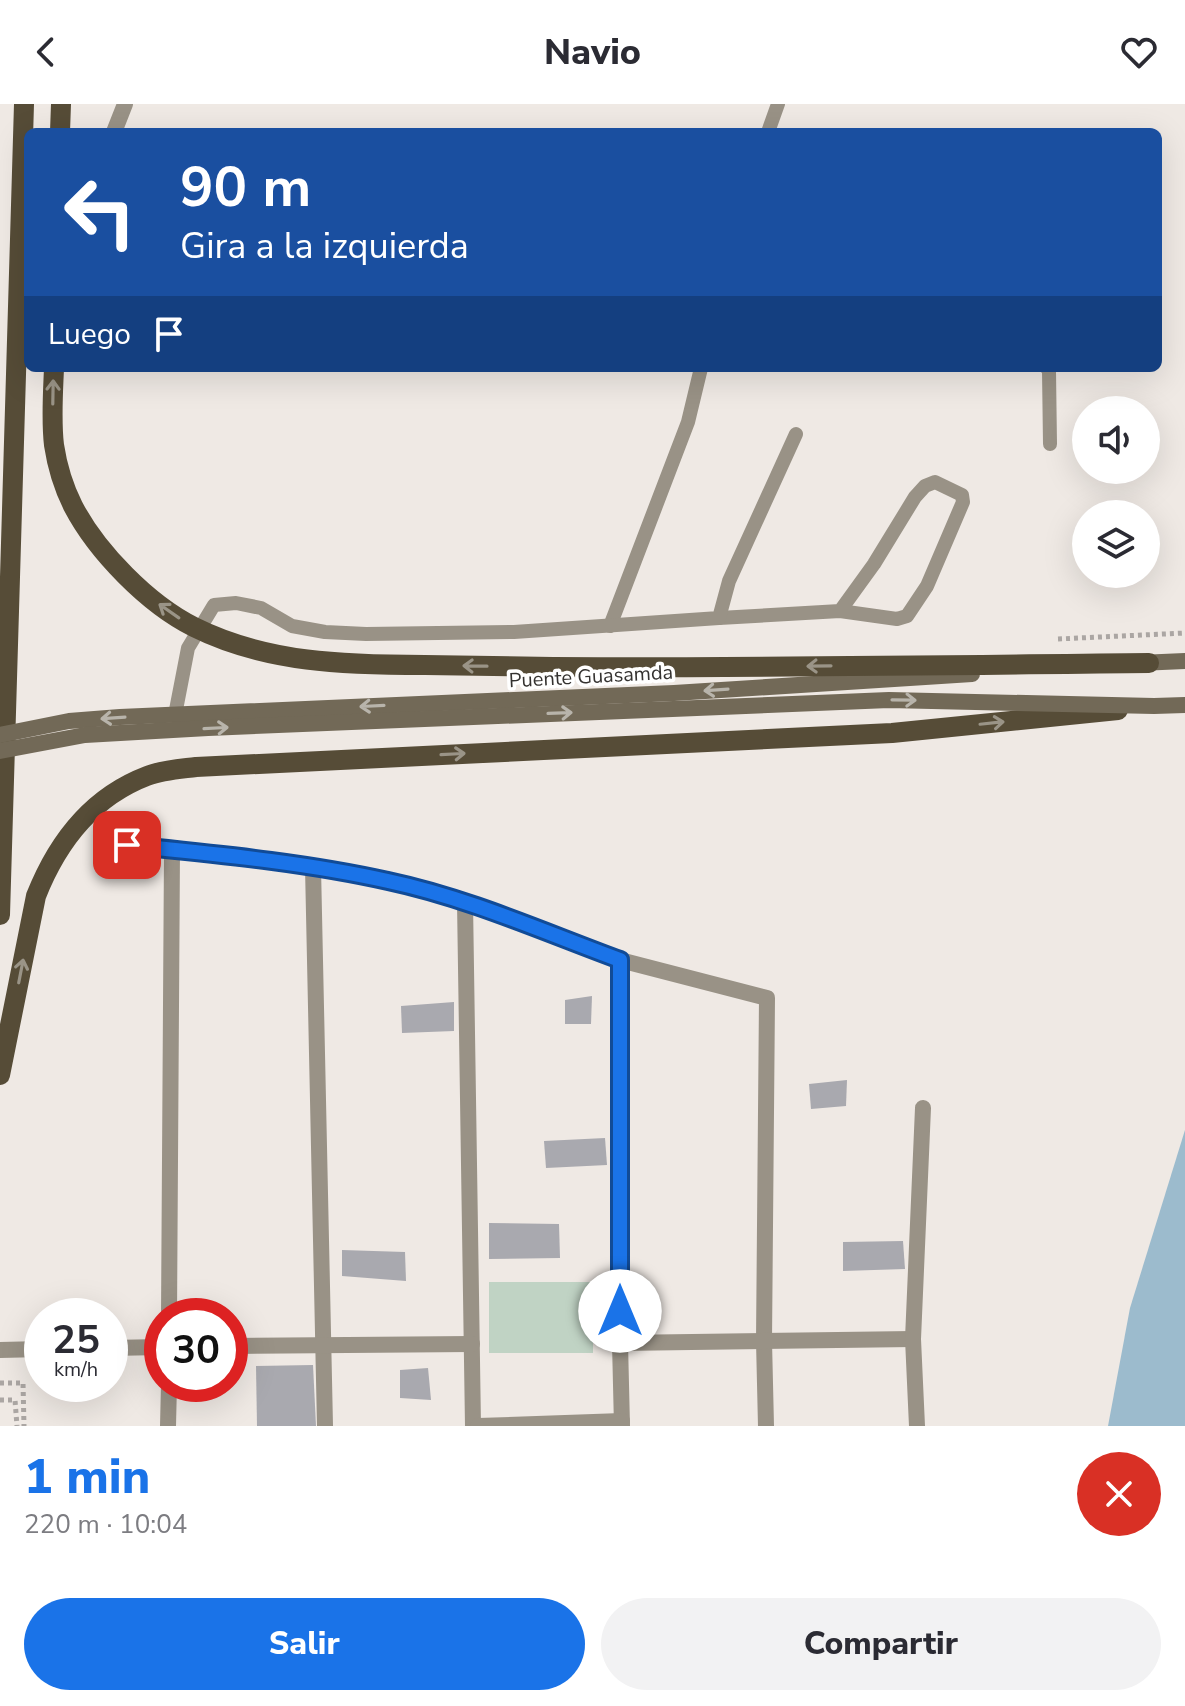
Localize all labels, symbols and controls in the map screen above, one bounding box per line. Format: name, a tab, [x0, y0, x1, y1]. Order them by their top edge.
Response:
text: Navio	[544, 28, 641, 77]
icon: back	[24, 30, 68, 74]
icon: heart	[1117, 30, 1161, 74]
text: 90 m	[180, 149, 311, 226]
icon: left	[48, 160, 152, 264]
text: Gira a la izquierda	[180, 222, 469, 271]
icon: arrive	[147, 312, 191, 356]
text: Luego	[48, 314, 131, 355]
one-way arrow	[45, 379, 61, 406]
map controls	[1072, 396, 1160, 588]
button: sound	[1072, 396, 1160, 484]
button: layers	[1072, 500, 1160, 588]
one-way arrow	[158, 603, 180, 619]
one-way arrow	[462, 658, 489, 674]
one-way arrow	[806, 658, 833, 674]
street label: Puente Guasamda	[508, 659, 674, 694]
one-way arrow	[703, 683, 730, 698]
one-way arrow	[890, 692, 917, 708]
one-way arrow	[359, 698, 386, 713]
one-way arrow	[546, 706, 573, 721]
one-way arrow	[100, 711, 126, 726]
one-way arrow	[978, 715, 1005, 730]
one-way arrow	[202, 720, 229, 735]
one-way arrow	[439, 747, 466, 762]
pin	[93, 811, 161, 879]
icon: arrive	[105, 823, 149, 867]
one-way arrow	[14, 959, 29, 984]
position arrow	[578, 1269, 662, 1353]
speed limit sign: 30	[144, 1298, 248, 1402]
text: 25	[52, 1313, 100, 1367]
text: km/h	[54, 1356, 98, 1383]
text: 1 min	[24, 1444, 150, 1510]
button: close	[1077, 1452, 1161, 1536]
text: 220 m · 10:04	[24, 1507, 187, 1542]
button: Salir	[24, 1598, 585, 1690]
button: Compartir	[601, 1598, 1161, 1690]

